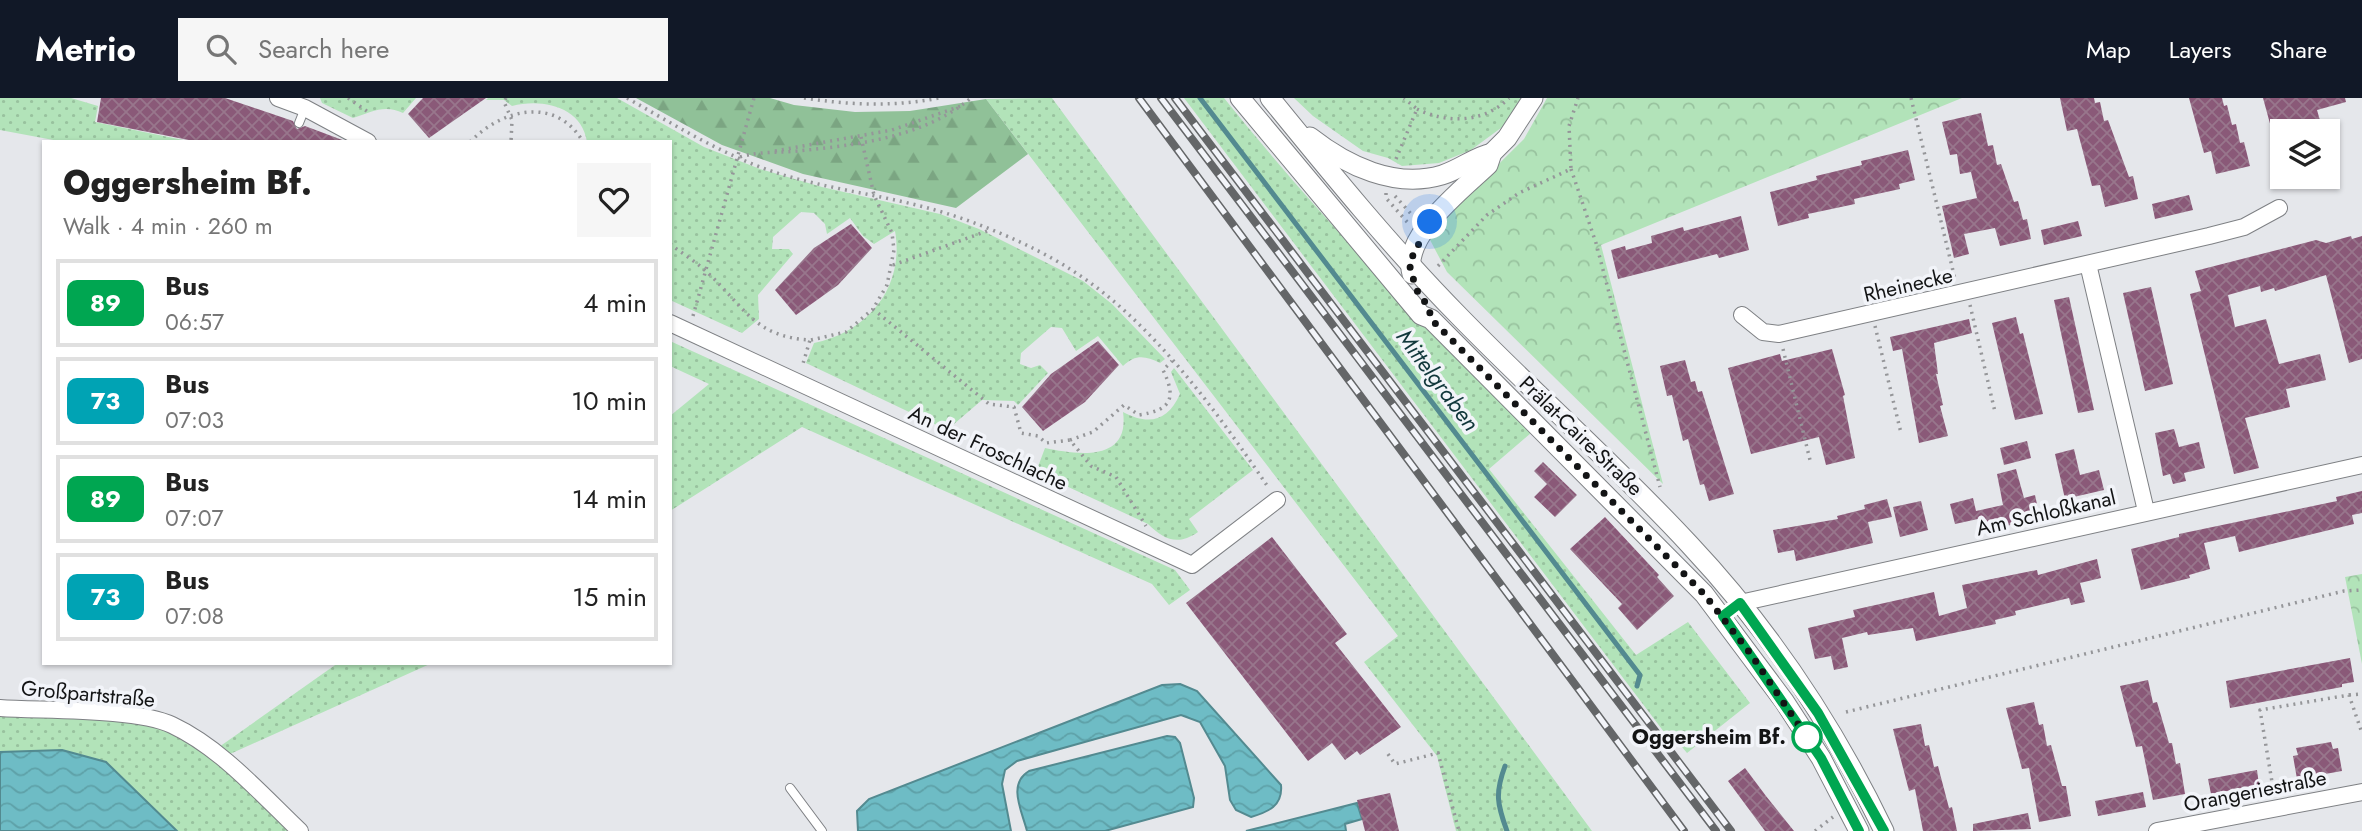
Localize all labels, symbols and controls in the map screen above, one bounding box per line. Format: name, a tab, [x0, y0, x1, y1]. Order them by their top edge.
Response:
search box	[178, 18, 668, 81]
text: Metrio	[35, 26, 136, 73]
icon: search	[202, 30, 240, 68]
text: Search here	[258, 30, 389, 68]
text: Map	[2086, 32, 2131, 67]
text: Layers	[2169, 32, 2231, 67]
text: Share	[2269, 32, 2327, 67]
map controls	[2270, 119, 2340, 189]
button: layers	[2270, 119, 2340, 189]
text: Oggersheim Bf.	[63, 159, 312, 206]
button: heart	[577, 163, 651, 237]
your location	[1412, 204, 1447, 239]
text: Walk · 4 min · 260 m	[63, 209, 273, 243]
street label: Rheinecke	[1860, 260, 1956, 310]
text: Bus	[165, 267, 209, 305]
text: 4 min	[583, 284, 647, 322]
text: 89	[90, 285, 121, 320]
text: 06:57	[165, 305, 224, 339]
water label: Mittelgraben	[1388, 322, 1488, 438]
text: Bus	[165, 365, 209, 403]
street label: Prälat-Caire-Straße	[1513, 369, 1650, 503]
text: 10 min	[571, 382, 647, 420]
text: 73	[91, 383, 120, 418]
street label: An der Froschlache	[904, 398, 1073, 498]
text: 07:03	[165, 403, 224, 437]
text: Bus	[165, 463, 209, 501]
text: 14 min	[572, 480, 647, 518]
text: 89	[90, 481, 121, 516]
street label: Am Schloßkanal	[1973, 482, 2119, 544]
text: 07:07	[165, 501, 224, 535]
text: Bus	[165, 561, 209, 599]
text: 15 min	[572, 578, 647, 616]
text: 73	[91, 579, 120, 614]
text: 07:08	[165, 599, 224, 633]
street label: Großpartstraße	[20, 673, 156, 715]
place label: Oggersheim Bf.	[1632, 722, 1786, 752]
marker: Oggersheim Bf.	[1792, 722, 1822, 752]
street label: Orangeriestraße	[2181, 762, 2329, 820]

